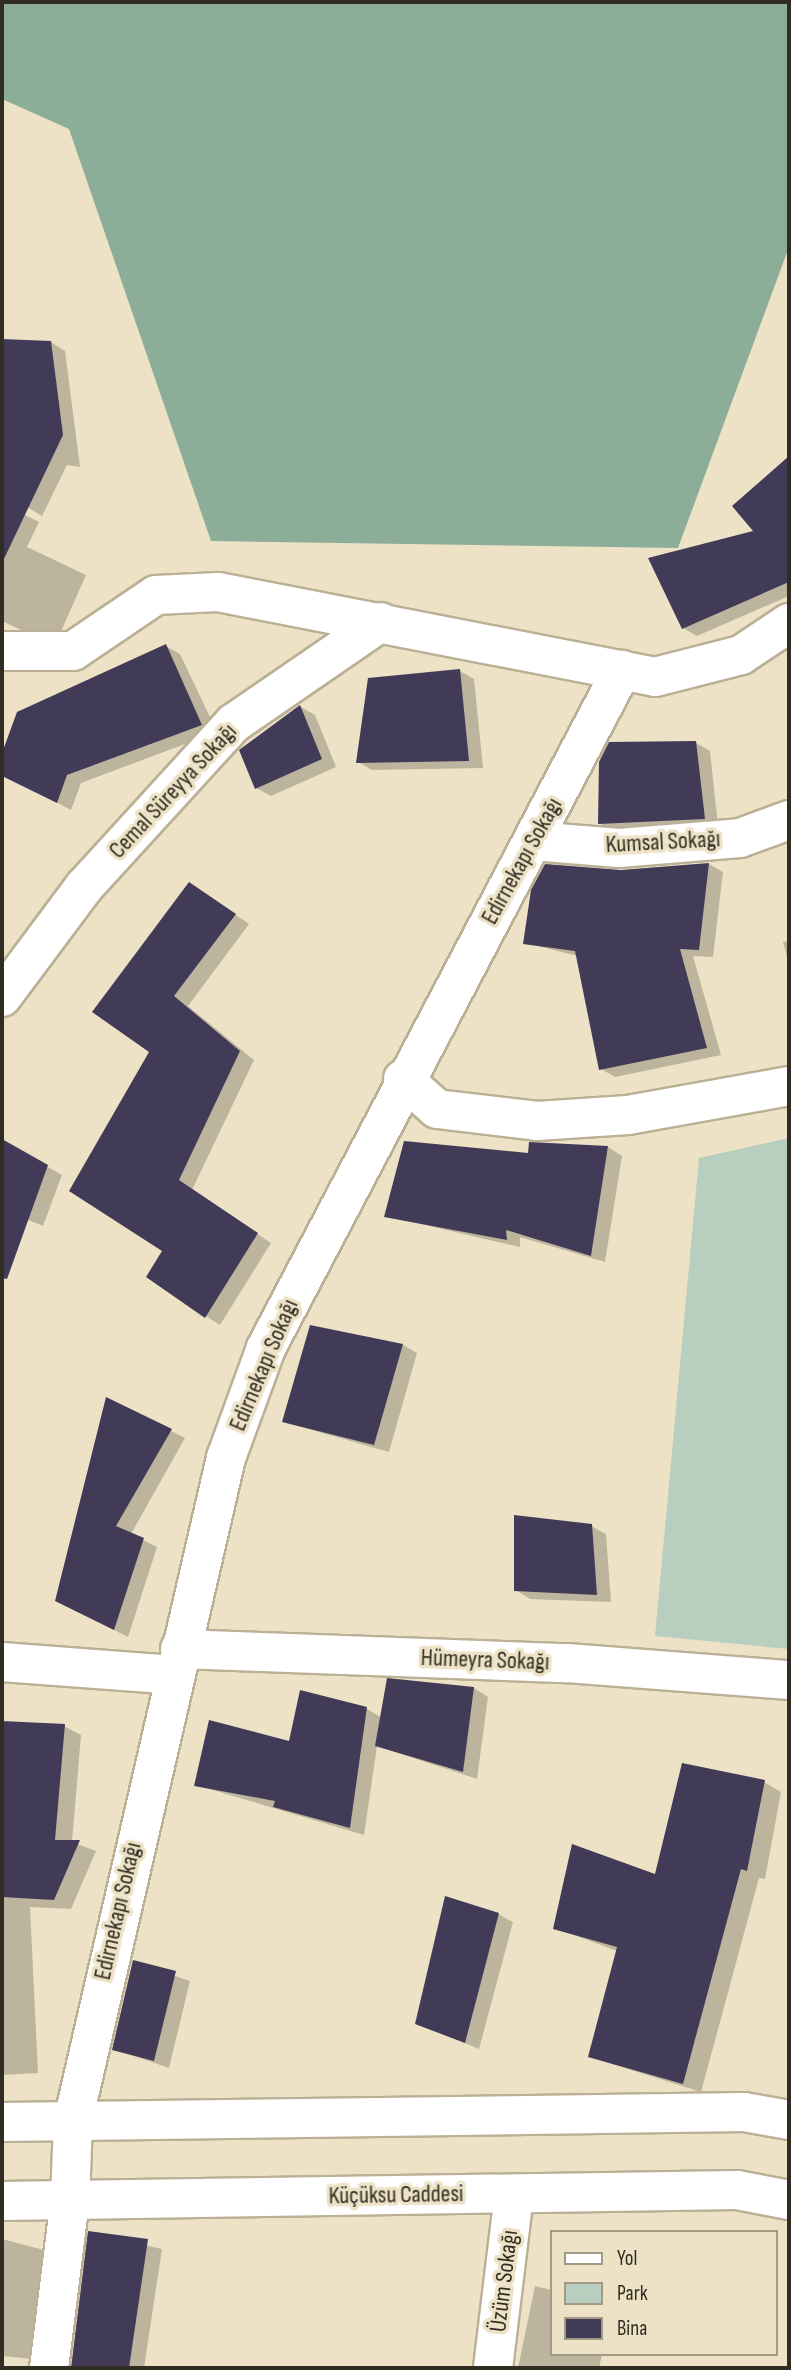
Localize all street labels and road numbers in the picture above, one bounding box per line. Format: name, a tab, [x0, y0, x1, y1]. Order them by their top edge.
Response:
street label: Cemal Süreyya Sokağı	[103, 717, 243, 865]
street label: Edirnekapı Sokağı	[475, 793, 569, 929]
street label: Kumsal Sokağı	[605, 825, 721, 859]
street label: Edirnekapı Sokağı	[223, 1295, 305, 1435]
street label: Hümeyra Sokağı	[420, 1643, 550, 1677]
street label: Edirnekapı Sokağı	[88, 1839, 148, 1983]
street label: Küçüksu Caddesi	[328, 2179, 464, 2211]
street label: Üzüm Sokağı	[483, 2228, 525, 2334]

